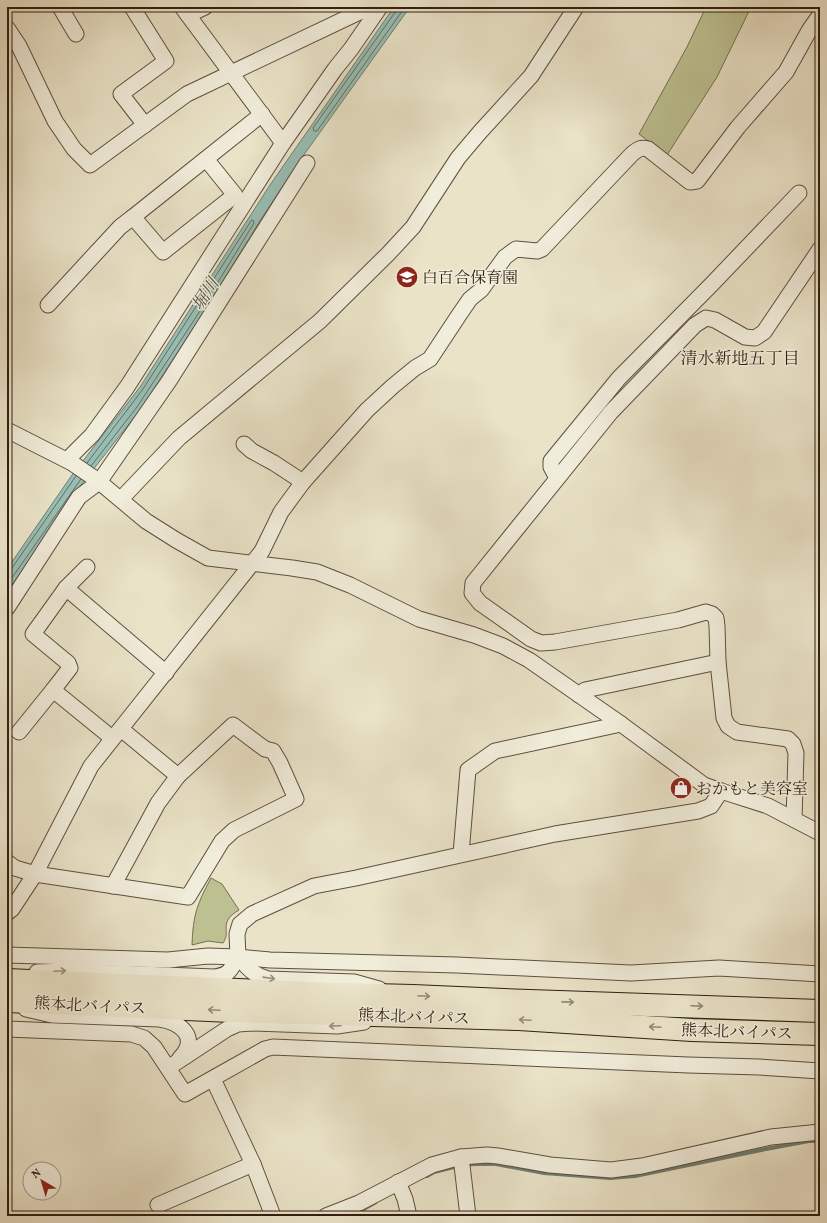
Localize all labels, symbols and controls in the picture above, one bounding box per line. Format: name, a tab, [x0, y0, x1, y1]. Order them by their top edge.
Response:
school or university icon: 白百合保育園	[394, 264, 420, 290]
place label: 白百合保育園	[422, 268, 518, 290]
water label: 堀川	[187, 273, 226, 315]
district label: 清水新地五丁目	[681, 348, 800, 371]
shop icon: おかもと美容室	[668, 775, 694, 801]
place label: おかもと美容室	[696, 779, 808, 801]
one-way arrow	[53, 967, 66, 975]
one-way arrow	[262, 974, 275, 982]
one-way arrow	[417, 992, 430, 1000]
street label: 熊本北バイパス	[34, 993, 146, 1021]
one-way arrow	[561, 998, 574, 1006]
one-way arrow	[690, 1003, 703, 1010]
street label: 熊本北バイパス	[358, 1005, 470, 1031]
one-way arrow	[208, 1007, 221, 1014]
one-way arrow	[519, 1016, 532, 1023]
street label: 熊本北バイパス	[681, 1020, 793, 1046]
one-way arrow	[329, 1022, 342, 1030]
one-way arrow	[649, 1024, 662, 1031]
north arrow	[22, 1161, 62, 1201]
text: N	[29, 1166, 45, 1183]

